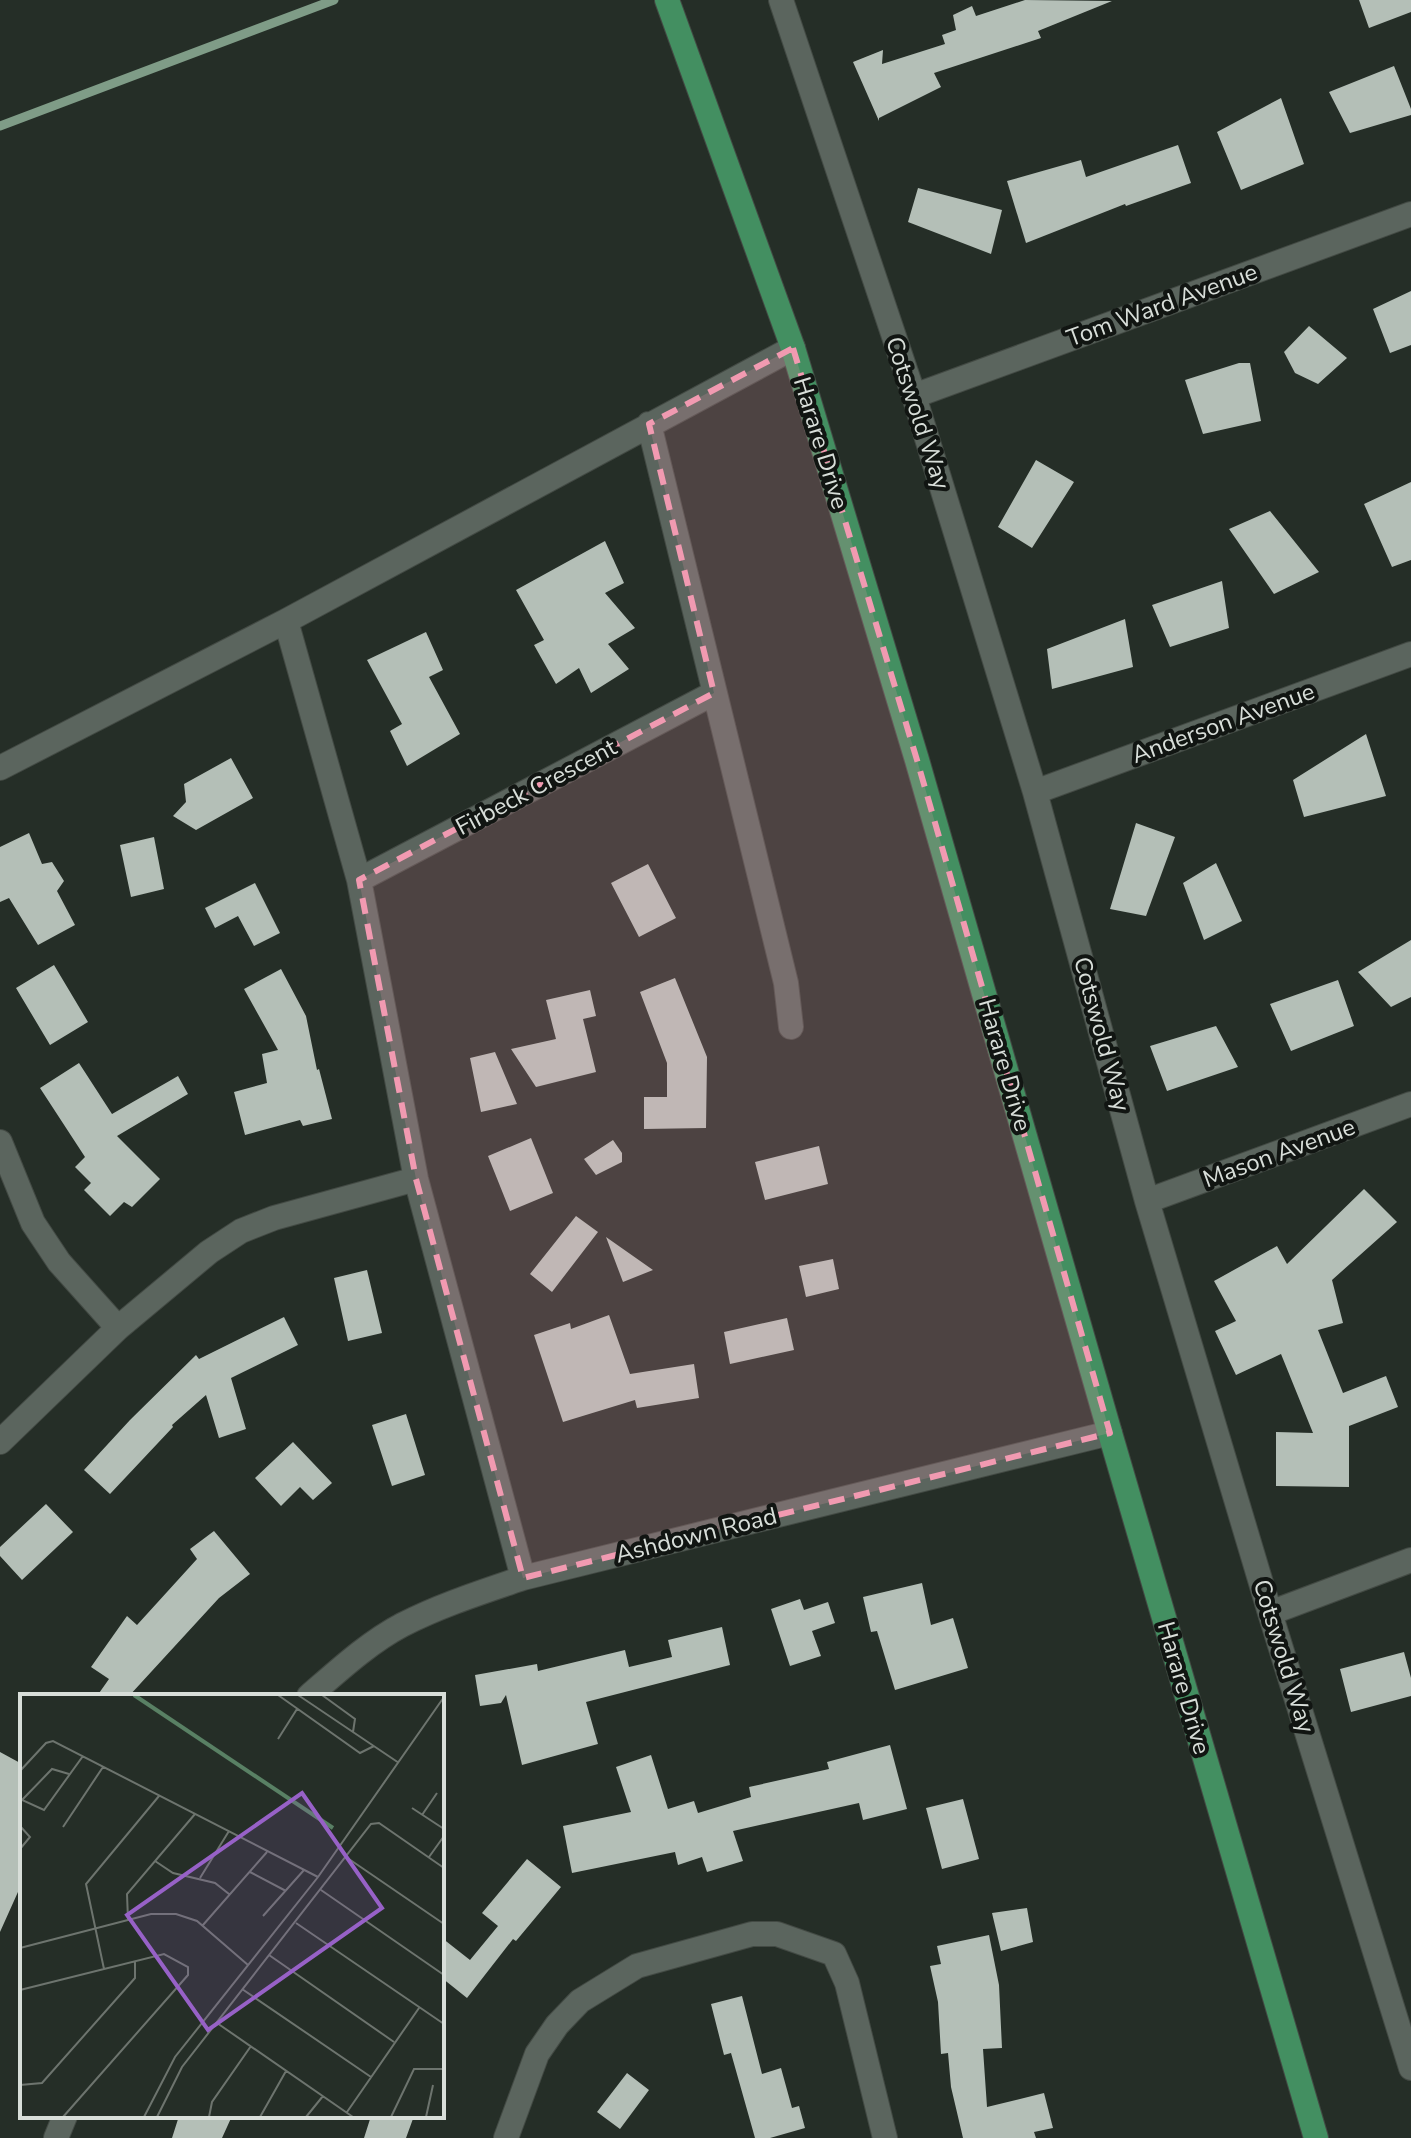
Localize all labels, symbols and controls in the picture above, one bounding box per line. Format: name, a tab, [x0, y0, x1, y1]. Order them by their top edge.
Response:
street label: Tom Ward Avenue	[1062, 256, 1262, 354]
street label: Cotswold Way	[878, 333, 958, 494]
street label: Harare Drive	[786, 373, 856, 513]
street label: Anderson Avenue	[1127, 675, 1319, 771]
street label: Firbeck Crescent	[450, 731, 623, 843]
street label: Cotswold Way	[1066, 953, 1138, 1115]
street label: Harare Drive	[971, 995, 1039, 1135]
street label: Mason Avenue	[1199, 1111, 1359, 1195]
street label: Ashdown Road	[612, 1499, 780, 1571]
street label: Cotswold Way	[1245, 1575, 1323, 1737]
street label: Harare Drive	[1150, 1618, 1218, 1758]
inset map	[20, 1694, 444, 2118]

